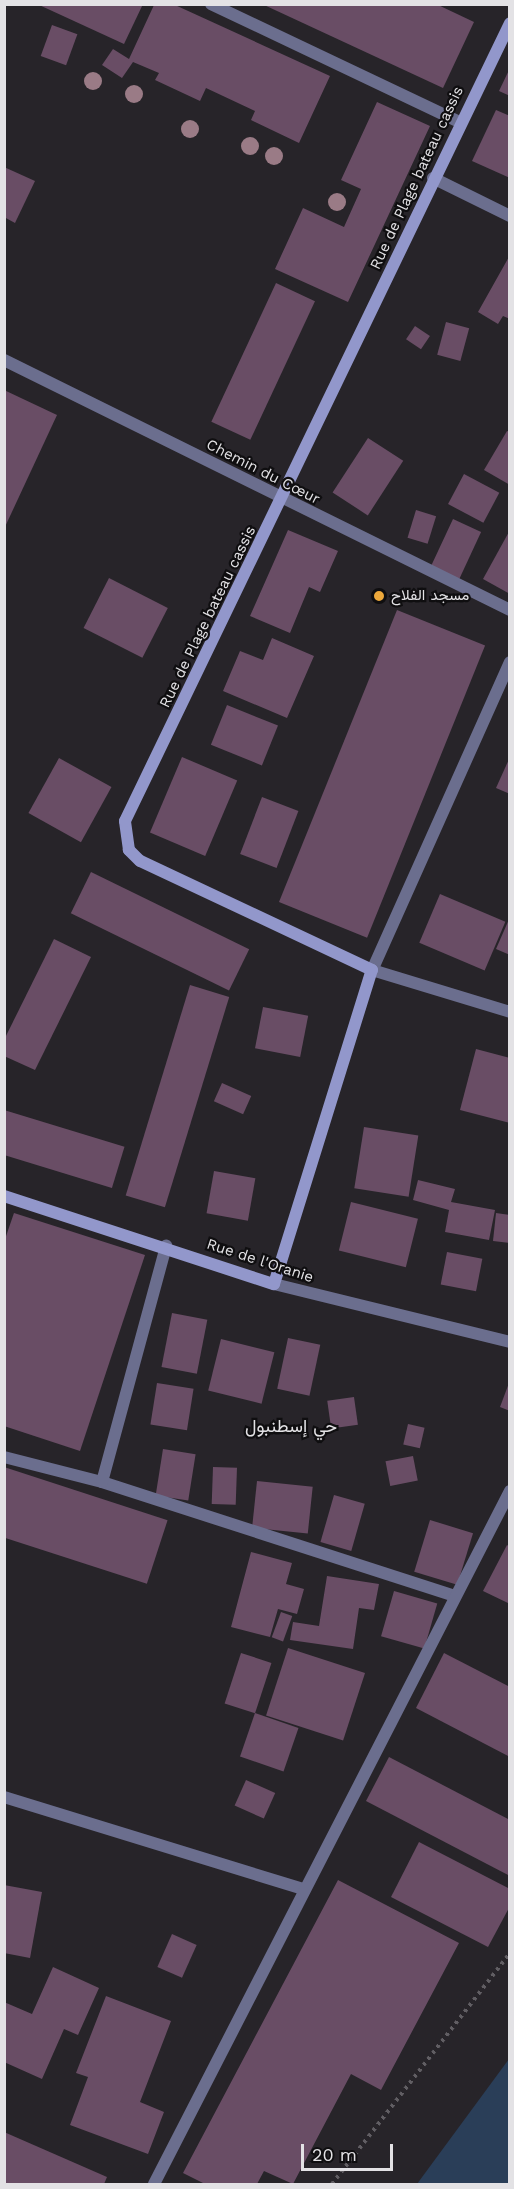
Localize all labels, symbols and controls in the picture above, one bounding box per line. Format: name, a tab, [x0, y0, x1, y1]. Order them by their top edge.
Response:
street label: Rue de Plage bateau cassis	[367, 84, 467, 272]
street label: Chemin du Cœur	[203, 436, 323, 508]
street label: Rue de Plage bateau cassis	[156, 523, 260, 711]
place label: مسجد الفلاح	[391, 587, 469, 605]
marker: مسجد الفلاح	[372, 589, 386, 603]
street label: Rue de l'Oranie	[204, 1235, 316, 1287]
district label: حي إسطنبول	[245, 1415, 337, 1437]
scale bar	[304, 2132, 396, 2170]
text: 20 m	[312, 2144, 357, 2165]

